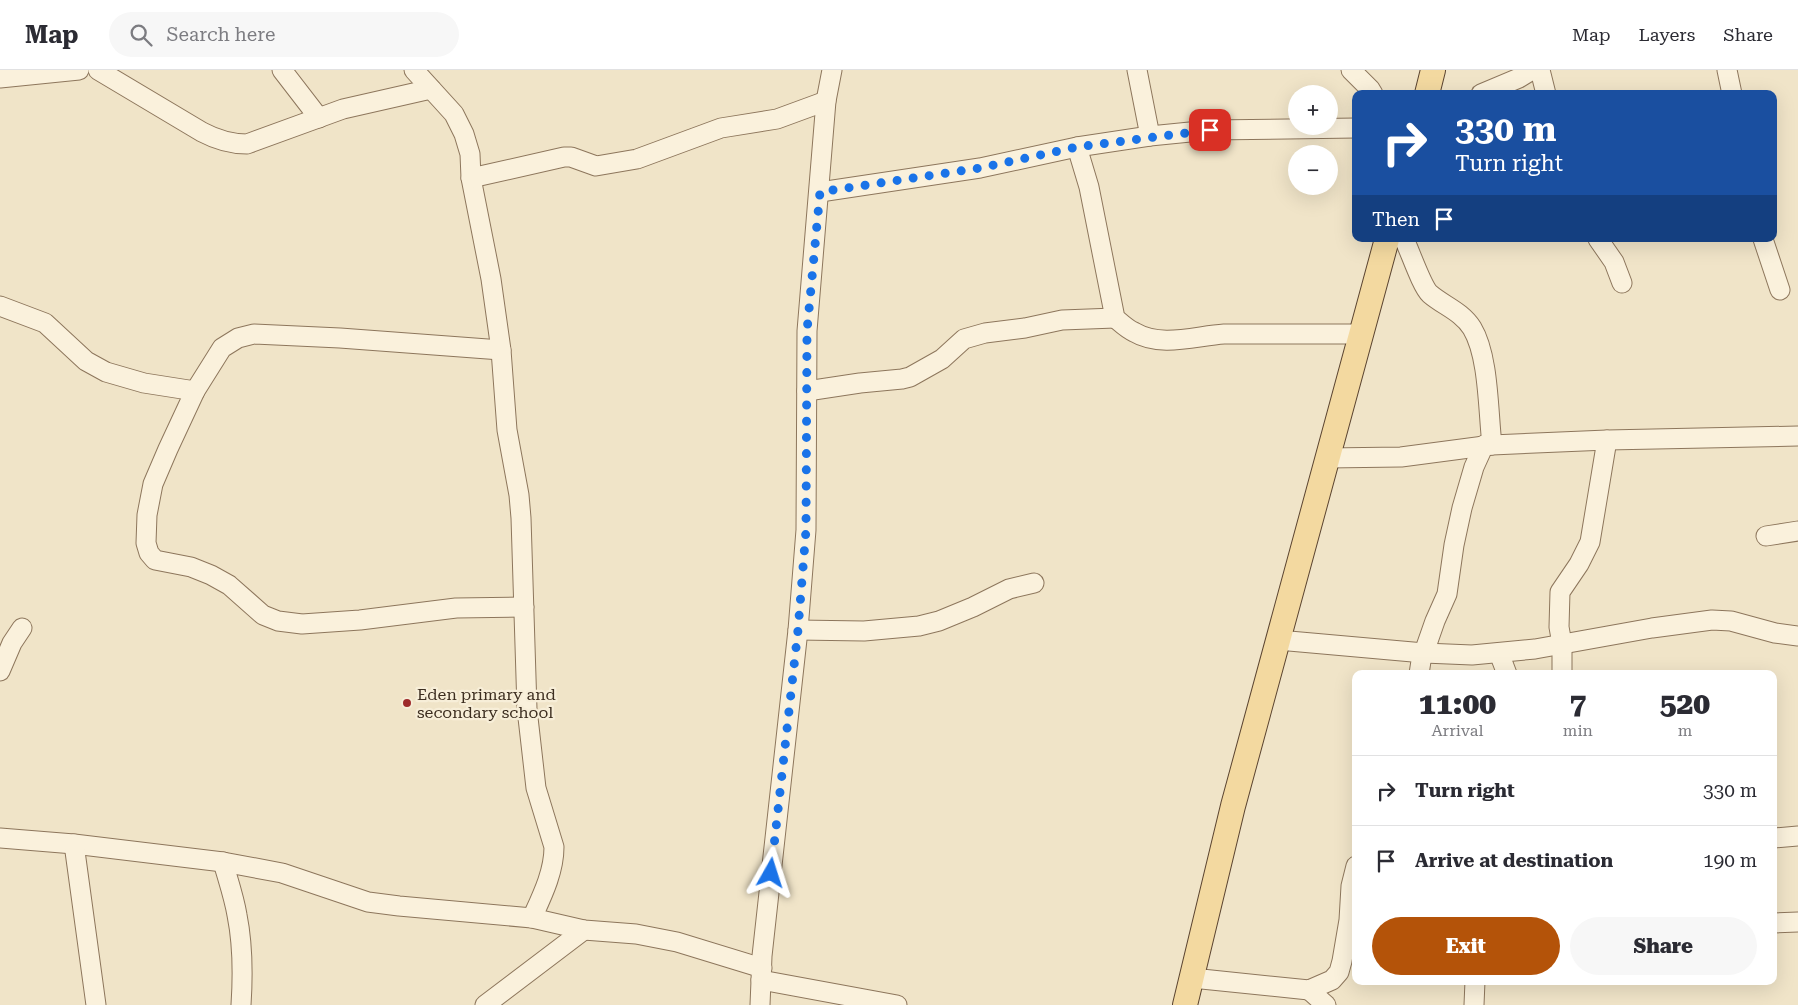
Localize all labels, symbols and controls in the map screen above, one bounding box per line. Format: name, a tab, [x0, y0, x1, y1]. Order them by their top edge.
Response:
search box	[109, 12, 459, 57]
text: Map	[25, 21, 79, 49]
icon: search	[127, 21, 155, 49]
text: Search here	[167, 23, 275, 46]
text: Map	[1572, 24, 1611, 45]
text: Layers	[1639, 24, 1695, 45]
text: Share	[1723, 24, 1773, 45]
map controls	[1288, 85, 1338, 195]
button: +	[1288, 85, 1338, 135]
pin	[1189, 109, 1231, 151]
text: 330 m	[1455, 109, 1556, 150]
icon: right	[1372, 110, 1437, 175]
icon: arrive	[1196, 116, 1224, 144]
button: −	[1288, 145, 1338, 195]
text: Turn right	[1455, 151, 1563, 176]
icon: arrive	[1430, 205, 1458, 233]
text: Then	[1372, 208, 1420, 231]
place label: Eden primary and secondary school	[417, 685, 556, 722]
text: 11:00	[1419, 686, 1496, 721]
text: 7	[1569, 686, 1586, 721]
text: 520	[1660, 686, 1710, 721]
marker: Eden primary and secondary school	[401, 697, 413, 709]
text: Arrival	[1431, 721, 1483, 740]
text: min	[1563, 721, 1593, 740]
text: m	[1678, 721, 1692, 740]
icon: right	[1372, 777, 1400, 805]
text: Turn right	[1415, 779, 1515, 802]
text: 330 m	[1703, 779, 1757, 802]
position arrow	[744, 846, 796, 898]
icon: arrive	[1372, 847, 1400, 875]
text: Arrive at destination	[1415, 849, 1613, 872]
text: 190 m	[1703, 849, 1757, 872]
button: Exit	[1372, 917, 1560, 975]
button: Share	[1570, 917, 1757, 975]

